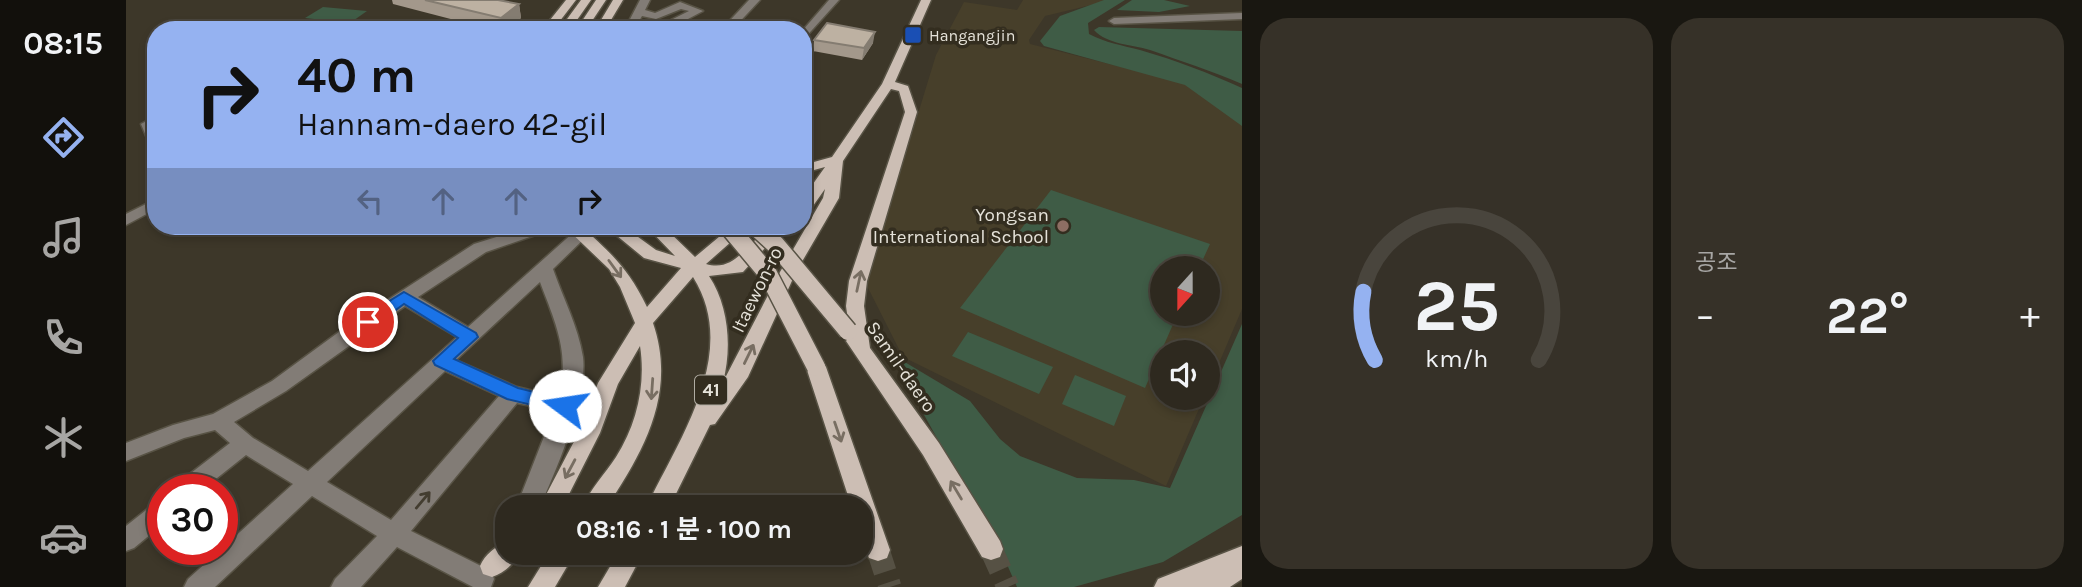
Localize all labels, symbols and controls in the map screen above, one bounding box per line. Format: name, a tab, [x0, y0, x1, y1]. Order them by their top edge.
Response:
text: 08:15	[23, 25, 103, 62]
marker: Hangangjin	[903, 25, 923, 45]
place label: Hangangjin	[929, 26, 1015, 45]
text: 40 m	[297, 47, 416, 104]
icon: right	[182, 49, 273, 140]
text: Hannam-daero 42-gil	[297, 106, 607, 143]
icon: directions	[39, 113, 88, 162]
icon: left	[351, 182, 389, 220]
icon: ahead	[424, 182, 462, 220]
icon: ahead	[497, 182, 535, 220]
icon: right	[570, 182, 608, 220]
place label: Yongsan International School	[873, 204, 1049, 248]
icon: music	[39, 213, 88, 262]
marker: Yongsan International School	[1055, 218, 1071, 234]
street label: Itaewon-ro	[727, 244, 787, 336]
text: 공조	[1695, 249, 1737, 276]
north arrow	[1150, 256, 1220, 326]
map controls	[1150, 256, 1220, 410]
one-way arrow	[607, 259, 622, 278]
text: 25	[1413, 263, 1500, 348]
one-way arrow	[853, 270, 867, 293]
text: 22°	[1826, 285, 1909, 346]
pin	[338, 292, 398, 352]
text: −	[1695, 293, 1715, 338]
text: +	[2020, 293, 2040, 338]
icon: arrive	[349, 303, 387, 341]
icon: phone	[39, 313, 88, 362]
street label: Samil-daero	[862, 317, 940, 417]
button: sound	[1150, 340, 1220, 410]
text: km/h	[1425, 343, 1488, 372]
one-way arrow	[743, 344, 757, 365]
position arrow	[528, 369, 602, 443]
road number: 41	[695, 376, 727, 404]
one-way arrow	[645, 377, 658, 400]
icon: climate	[39, 413, 88, 462]
one-way arrow	[832, 421, 845, 443]
one-way arrow	[563, 458, 577, 479]
speed limit sign: 30	[147, 474, 238, 565]
one-way arrow	[949, 480, 963, 500]
one-way arrow	[415, 492, 431, 510]
icon: car	[39, 513, 88, 562]
text: 08:16 · 1 분 · 100 m	[576, 514, 792, 545]

